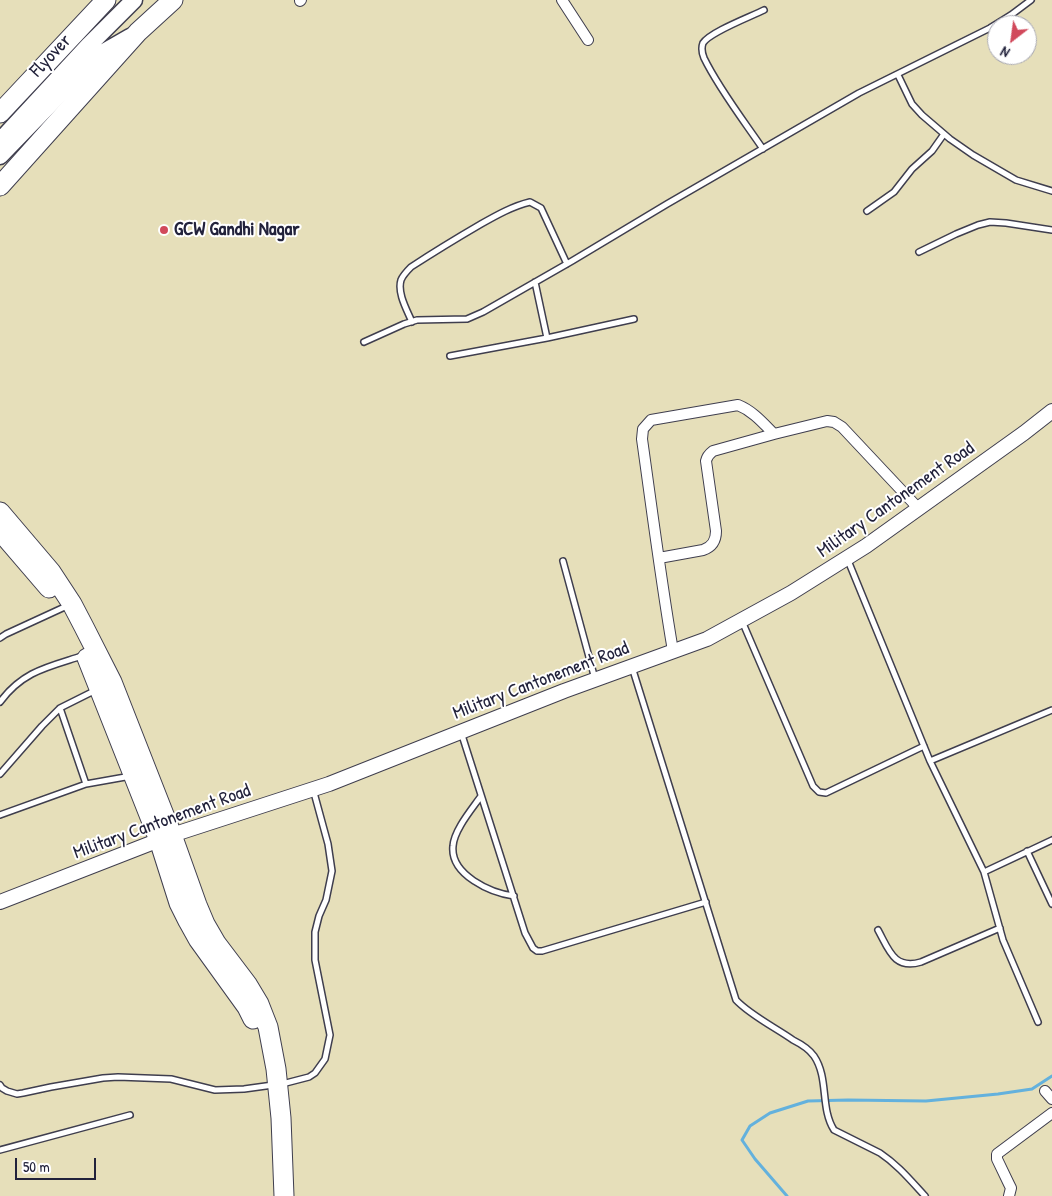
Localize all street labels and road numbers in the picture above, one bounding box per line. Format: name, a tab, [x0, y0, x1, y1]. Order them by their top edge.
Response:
street label: Flyover	[25, 30, 77, 82]
street label: Military Cantonement Road	[813, 437, 979, 563]
street label: Military Cantonement Road	[450, 637, 632, 725]
street label: Military Cantonement Road	[70, 779, 254, 865]

